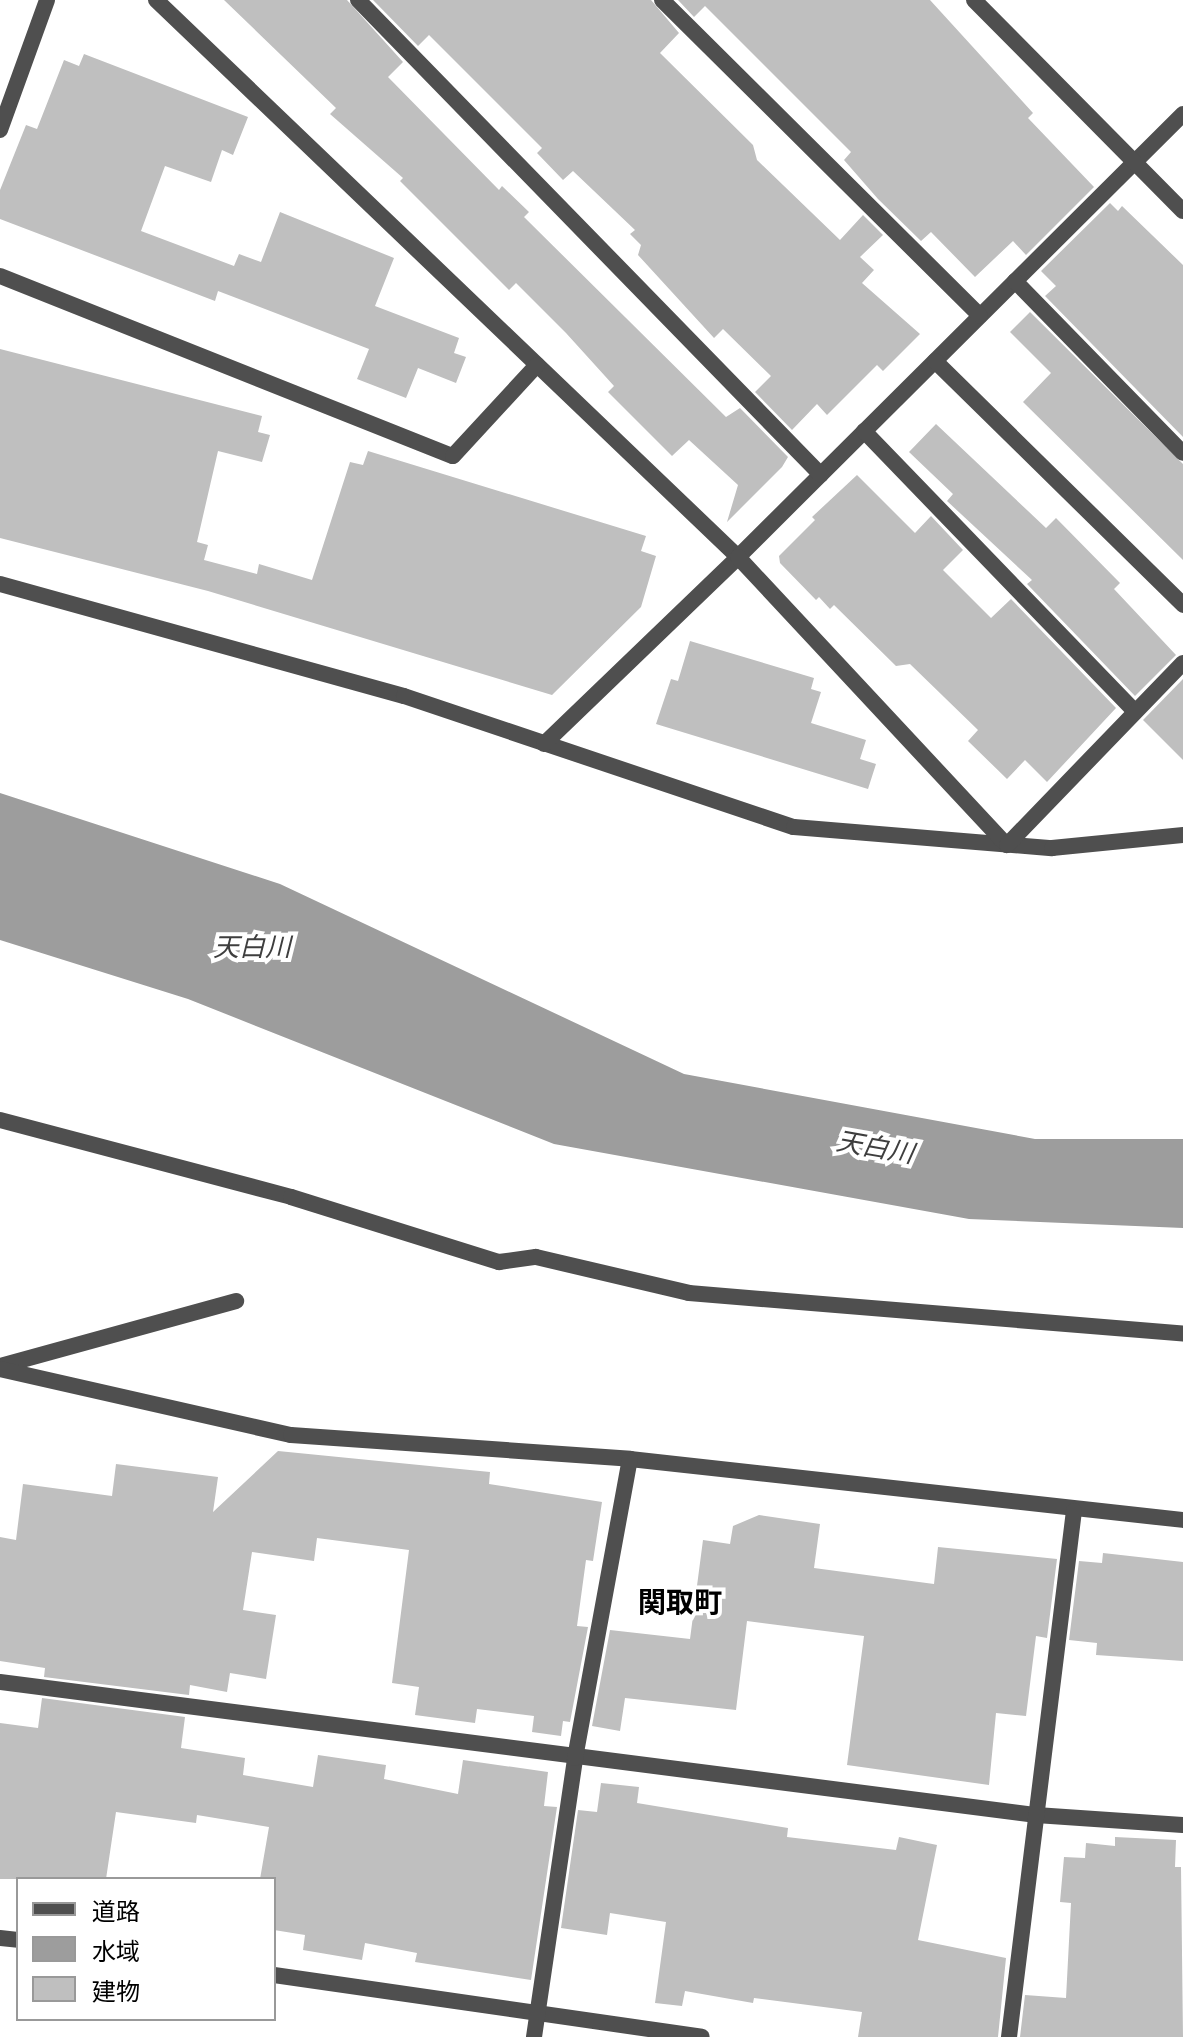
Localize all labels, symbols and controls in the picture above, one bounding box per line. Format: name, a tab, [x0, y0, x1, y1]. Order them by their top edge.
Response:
water label: 天白川	[213, 932, 291, 964]
water label: 天白川	[834, 1126, 916, 1170]
district label: 関取町	[638, 1586, 722, 1620]
legend	[16, 1877, 276, 2021]
text: 道路	[92, 1898, 140, 1926]
text: 水域	[92, 1938, 140, 1966]
text: 建物	[92, 1978, 140, 2006]

